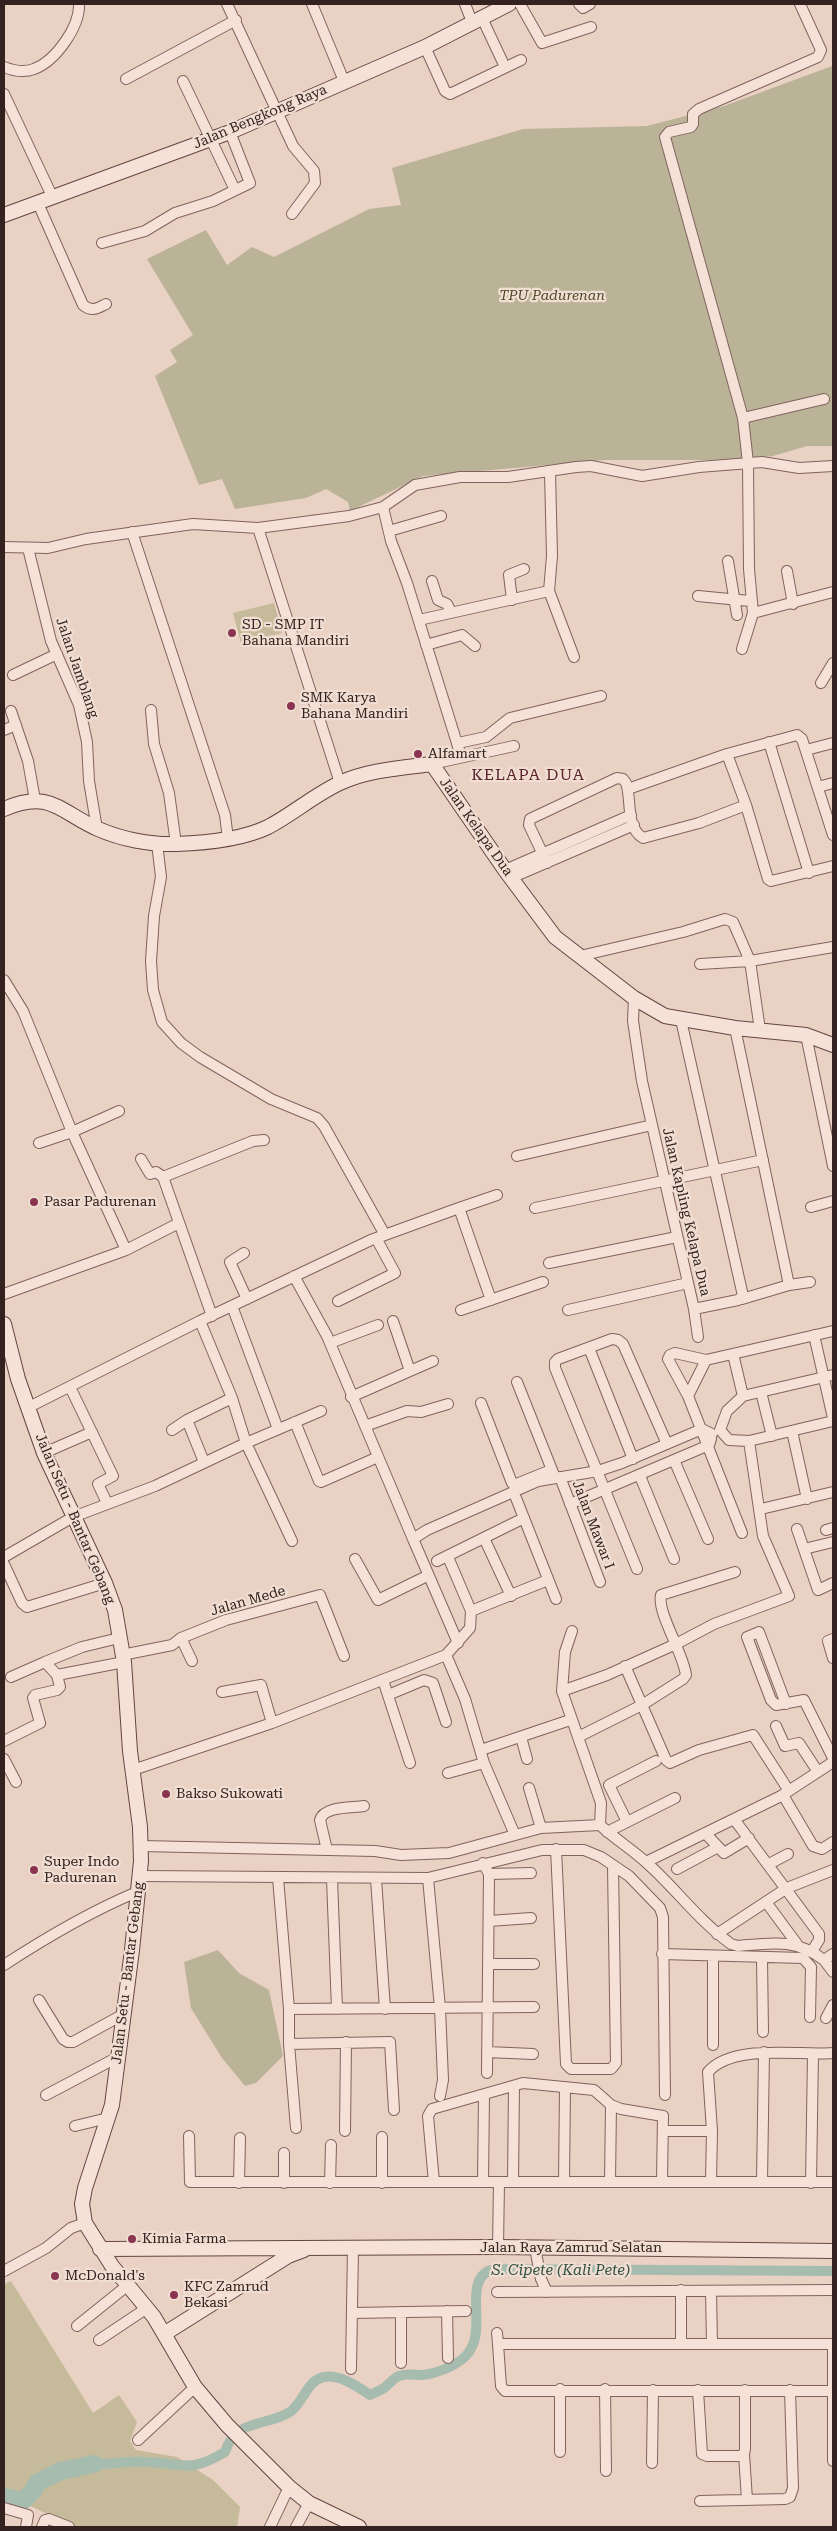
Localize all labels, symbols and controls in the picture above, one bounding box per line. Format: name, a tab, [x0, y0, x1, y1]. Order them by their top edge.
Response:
street label: Jalan Bengkong Raya	[191, 81, 329, 153]
park label: TPU Padurenan	[499, 288, 605, 304]
street label: Jalan Jamblang	[52, 615, 102, 721]
place label: SD - SMP IT Bahana Mandiri	[242, 617, 349, 650]
marker: SD - SMP IT Bahana Mandiri	[226, 627, 238, 639]
place label: SMK Karya Bahana Mandiri	[301, 690, 408, 722]
marker: SMK Karya Bahana Mandiri	[285, 700, 297, 712]
place label: Alfamart	[428, 746, 487, 762]
marker: Alfamart	[412, 748, 424, 760]
district label: KELAPA DUA	[470, 765, 586, 785]
street label: Jalan Kelapa Dua	[436, 775, 516, 879]
street label: Jalan Kapling Kelapa Dua	[658, 1126, 714, 1298]
place label: Pasar Padurenan	[44, 1194, 156, 1210]
marker: Pasar Padurenan	[28, 1196, 40, 1208]
street label: Jalan Setu - Bantar Gebang	[31, 1431, 119, 1607]
street label: Jalan Mawar I	[568, 1478, 618, 1572]
street label: Jalan Mede	[209, 1582, 287, 1620]
place label: Bakso Sukowati	[176, 1786, 283, 1802]
marker: Bakso Sukowati	[160, 1788, 172, 1800]
place label: Super Indo Padurenan	[44, 1854, 119, 1886]
marker: Super Indo Padurenan	[28, 1864, 40, 1876]
street label: Jalan Setu - Bantar Gebang	[108, 1881, 148, 2065]
place label: Kimia Farma	[142, 2231, 226, 2247]
marker: Kimia Farma	[126, 2233, 138, 2245]
street label: Jalan Raya Zamrud Selatan	[480, 2240, 662, 2256]
water label: S. Cipete (Kali Pete)	[491, 2262, 631, 2280]
place label: McDonald's	[65, 2268, 145, 2284]
marker: McDonald's	[49, 2270, 61, 2282]
place label: KFC Zamrud Bekasi	[184, 2279, 269, 2312]
marker: KFC Zamrud Bekasi	[168, 2289, 180, 2301]

